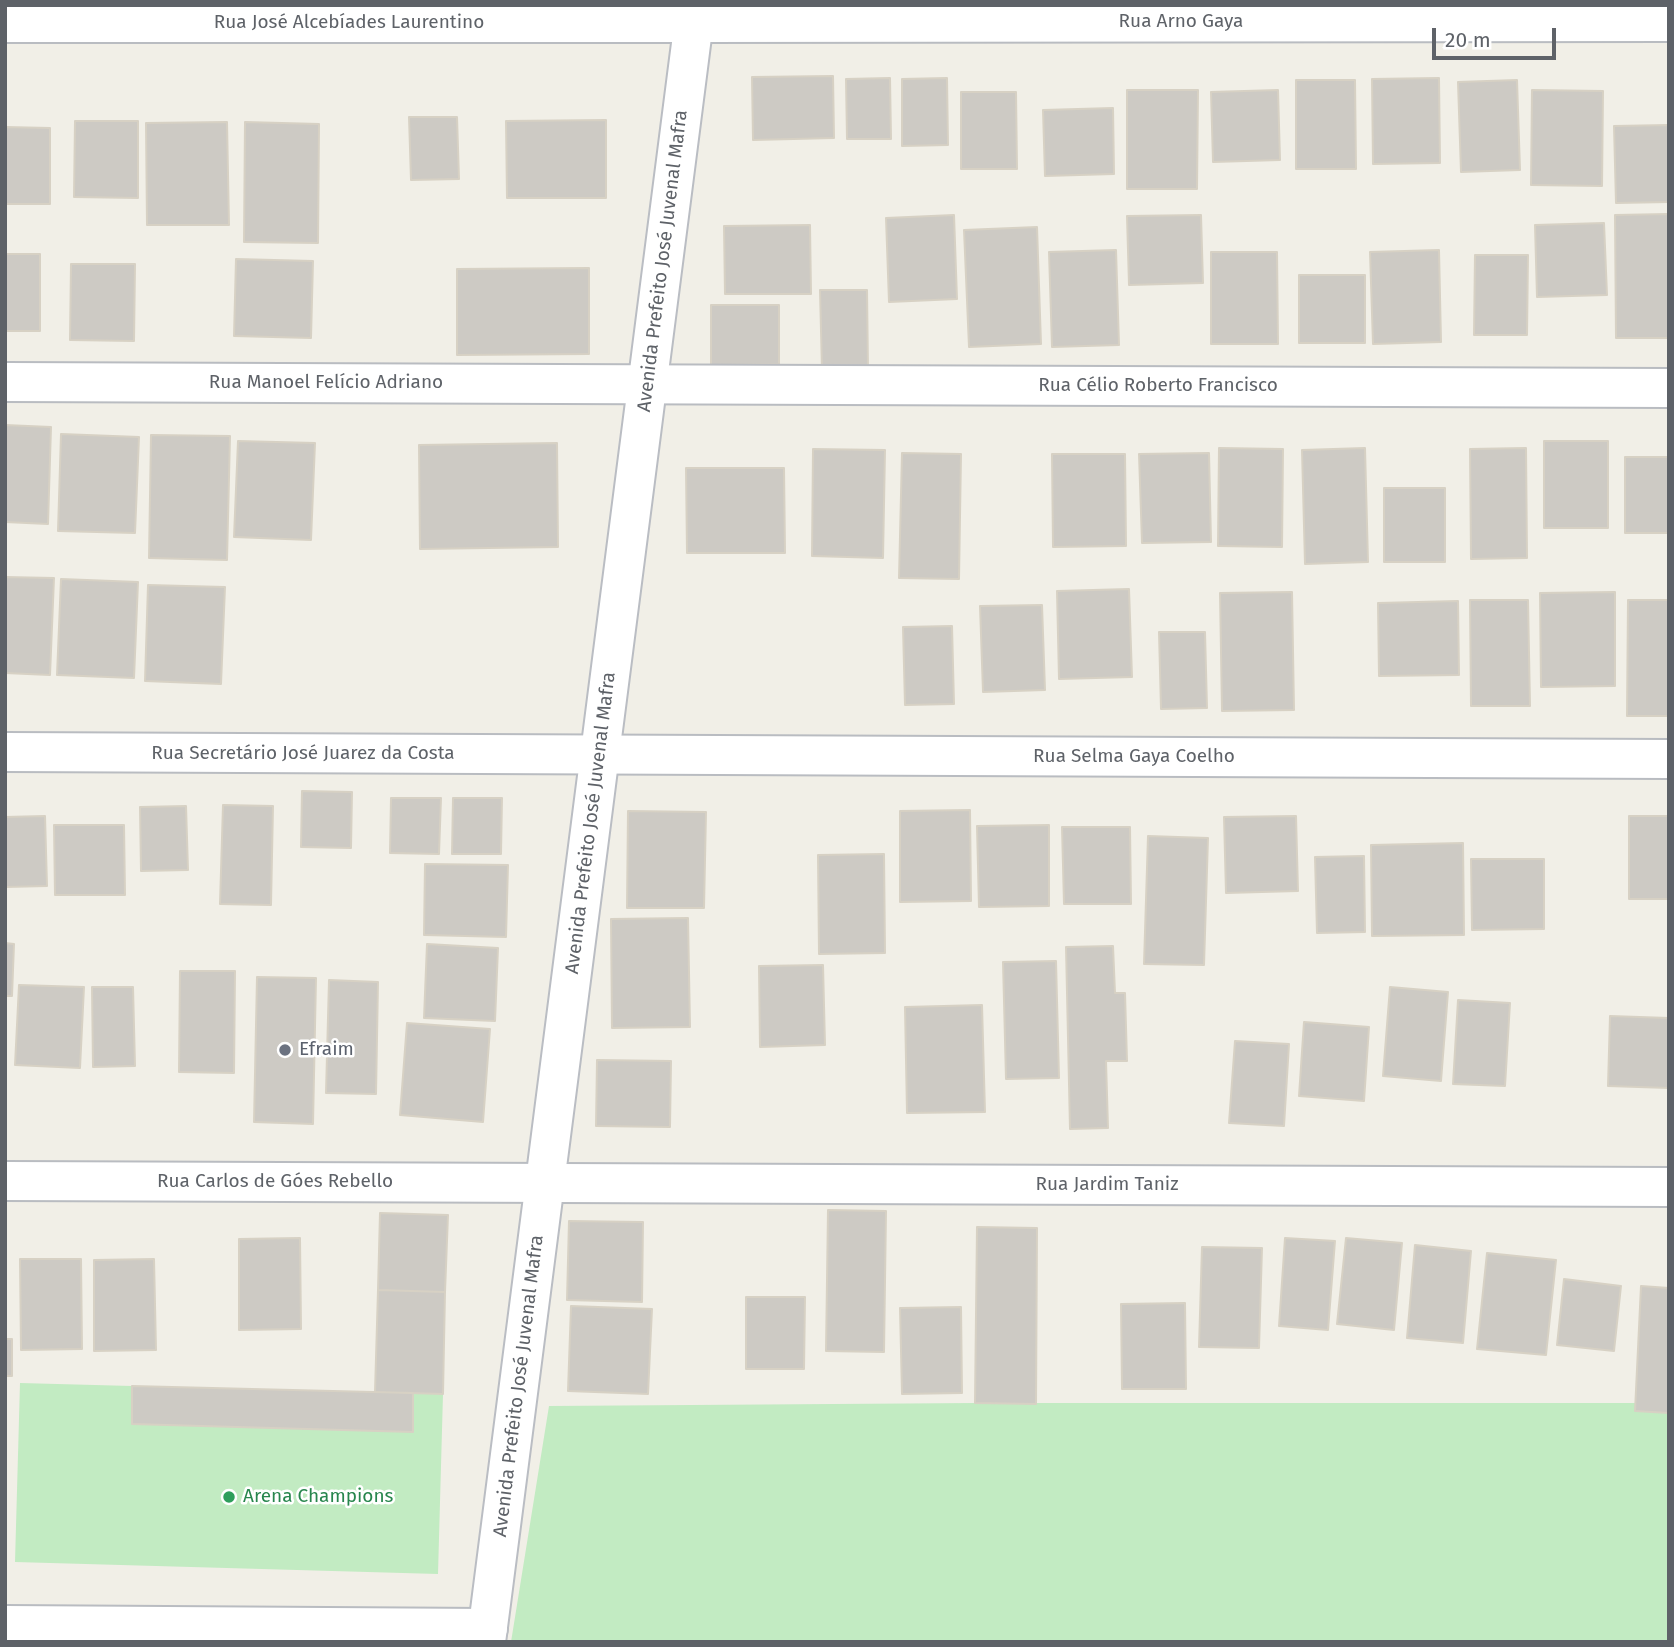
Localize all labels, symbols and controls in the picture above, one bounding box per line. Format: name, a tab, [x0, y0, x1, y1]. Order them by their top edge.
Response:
street label: Rua Arno Gaya	[1119, 11, 1243, 33]
street label: Rua José Alcebíades Laurentino	[214, 12, 484, 34]
scale bar	[1436, 14, 1560, 58]
text: 20 m	[1445, 27, 1491, 53]
street label: Avenida Prefeito José Juvenal Mafra	[633, 109, 693, 413]
street label: Rua Manoel Felício Adriano	[209, 372, 443, 394]
street label: Rua Célio Roberto Francisco	[1038, 375, 1278, 397]
street label: Avenida Prefeito José Juvenal Mafra	[561, 671, 621, 975]
street label: Rua Secretário José Juarez da Costa	[151, 743, 455, 765]
street label: Rua Selma Gaya Coelho	[1033, 746, 1235, 768]
place label: Efraim	[299, 1039, 354, 1061]
marker: Efraim	[277, 1042, 293, 1058]
street label: Rua Carlos de Góes Rebello	[157, 1171, 393, 1193]
street label: Rua Jardim Taniz	[1036, 1174, 1178, 1196]
street label: Avenida Prefeito José Juvenal Mafra	[489, 1234, 549, 1538]
place label: Arena Champions	[243, 1486, 393, 1508]
marker: Arena Champions	[221, 1489, 237, 1505]

